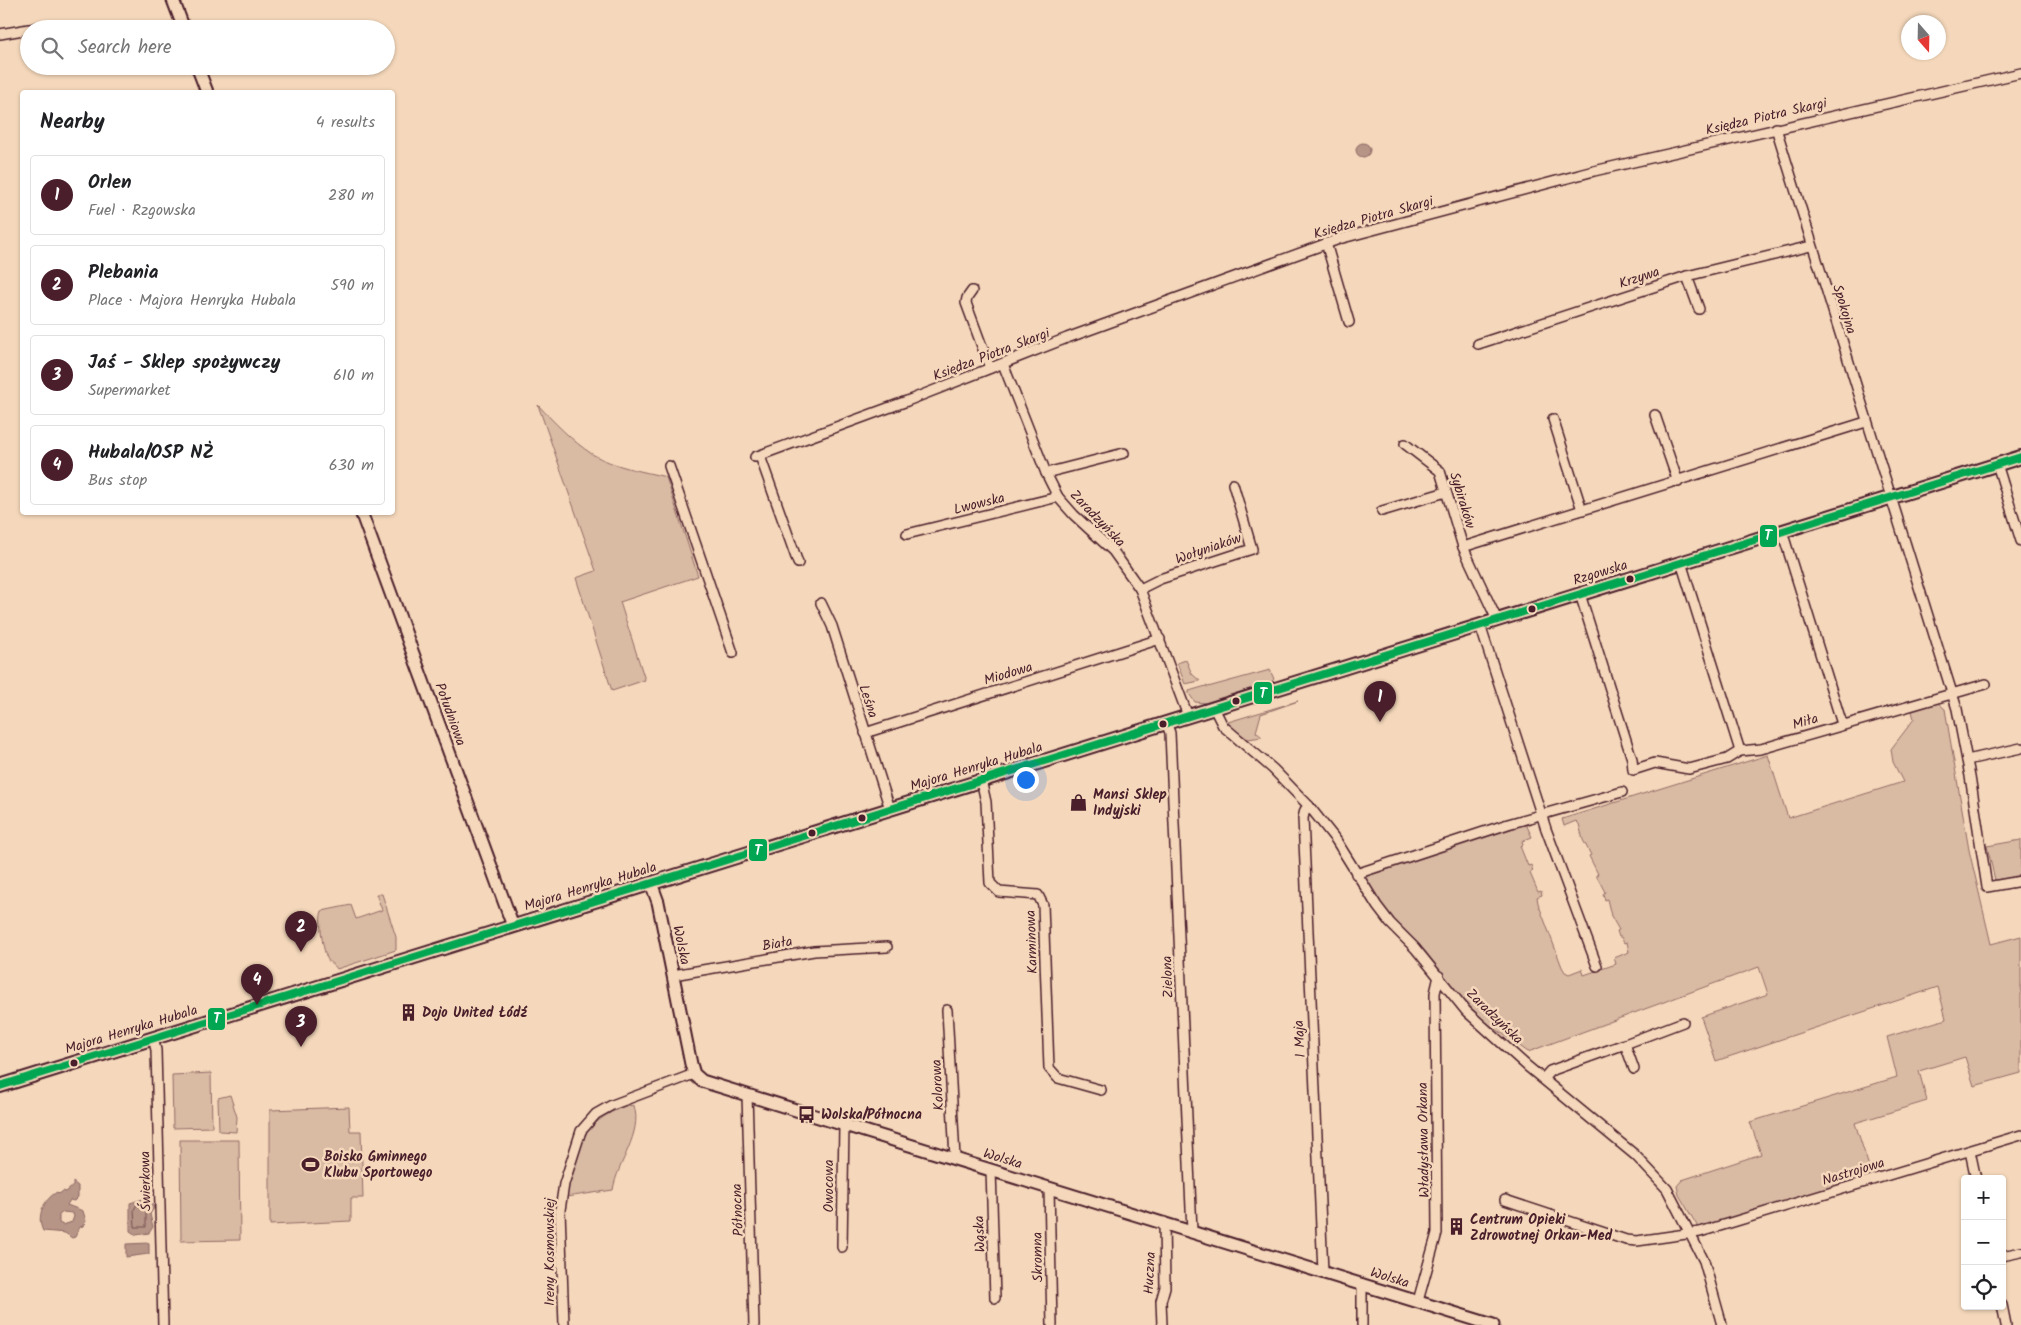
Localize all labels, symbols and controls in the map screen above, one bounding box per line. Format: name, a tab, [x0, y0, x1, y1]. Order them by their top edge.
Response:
north arrow	[1901, 15, 1946, 60]
search box	[20, 20, 395, 75]
text: Search here	[78, 33, 172, 63]
icon: search	[38, 34, 66, 62]
street label: Księdza Piotra Skargi	[1703, 92, 1830, 142]
text: Nearby	[40, 106, 105, 139]
text: 4 results	[316, 110, 375, 135]
text: Orlen	[88, 168, 132, 198]
text: 1	[55, 183, 59, 208]
text: 280 m	[328, 183, 374, 208]
street label: Księdza Piotra Skargi	[1311, 190, 1436, 246]
text: Fuel · Rzgowska	[88, 198, 196, 223]
text: Plebania	[88, 258, 158, 288]
street label: Krzywa	[1616, 261, 1663, 295]
text: 2	[52, 273, 62, 298]
text: 590 m	[330, 273, 374, 298]
street label: Spokojna	[1826, 282, 1862, 337]
text: Place · Majora Henryka Hubala	[88, 288, 296, 313]
street label: Księdza Piotra Skargi	[930, 322, 1054, 387]
text: Jaś - Sklep spożywczy	[88, 348, 280, 378]
text: 3	[53, 363, 61, 388]
text: 610 m	[333, 363, 374, 388]
text: Supermarket	[88, 378, 171, 403]
text: Hubala/OSP NŻ	[88, 438, 214, 468]
text: 4	[53, 453, 61, 478]
text: 630 m	[329, 453, 374, 478]
text: Bus stop	[88, 468, 147, 493]
street label: Sybiraków	[1443, 469, 1481, 532]
street label: Zaradzyńska	[1064, 485, 1130, 552]
street label: Lwowska	[951, 487, 1007, 521]
line badge: T	[1759, 524, 1778, 548]
text: T	[1764, 525, 1773, 547]
street label: Wołyniaków	[1172, 527, 1245, 571]
street label: Rzgowska	[1570, 554, 1630, 592]
unlabelled marker	[1625, 574, 1635, 584]
unlabelled marker	[1527, 604, 1537, 614]
street label: Miodowa	[981, 656, 1035, 692]
street label: Południowa	[428, 680, 472, 749]
line badge: T	[1253, 681, 1273, 705]
pin: 1	[1364, 681, 1396, 722]
street label: Leśna	[852, 682, 884, 721]
text: T	[1259, 683, 1268, 705]
unlabelled marker	[1231, 696, 1241, 706]
street label: Miła	[1790, 708, 1821, 736]
unlabelled marker	[1158, 719, 1168, 729]
street label: Majora Henryka Hubala	[907, 736, 1045, 798]
your location	[1013, 767, 1039, 793]
place label: Mansi Sklep Indyjski	[1093, 784, 1167, 822]
shop icon: Mansi Sklep Indyjski	[1069, 792, 1089, 812]
unlabelled marker	[857, 813, 867, 823]
unlabelled marker	[807, 828, 817, 838]
line badge: T	[748, 838, 768, 862]
text: T	[754, 840, 763, 862]
street label: Majora Henryka Hubala	[521, 856, 659, 918]
street label: Karminowa	[1020, 910, 1044, 974]
pin: 2	[285, 911, 317, 952]
street label: Wolska	[666, 923, 696, 967]
street label: Biała	[760, 931, 794, 957]
street label: Zielona	[1156, 956, 1180, 998]
pin: 4	[241, 964, 273, 1005]
street label: Zaradzyńska	[1461, 984, 1528, 1050]
street label: Majora Henryka Hubala	[62, 999, 200, 1061]
building icon: Dojo United Łódź	[398, 1002, 418, 1022]
place label: Dojo United Łódź	[422, 1002, 527, 1024]
pin: 3	[285, 1006, 317, 1047]
line badge: T	[207, 1007, 226, 1031]
text: T	[213, 1008, 222, 1030]
street label: 1 Maja	[1288, 1020, 1312, 1058]
unlabelled marker	[69, 1058, 79, 1068]
street label: Kolorowa	[926, 1059, 950, 1111]
street label: Władysława Orkana	[1412, 1082, 1436, 1198]
bus stop icon: Wolska/Północna	[797, 1104, 817, 1124]
place label: Wolska/Północna	[821, 1104, 922, 1126]
street label: Wolska	[980, 1143, 1025, 1175]
place label: Boisko Gminnego Klubu Sportowego	[324, 1146, 433, 1184]
street label: Świerkowa	[134, 1151, 158, 1211]
street label: Nastrojowa	[1819, 1152, 1887, 1192]
sports icon: Boisko Gminnego Klubu Sportowego	[300, 1154, 320, 1174]
street label: Owocowa	[818, 1160, 840, 1212]
map controls	[1961, 1175, 2006, 1310]
button: +	[1961, 1175, 2006, 1220]
street label: Północna	[726, 1183, 750, 1237]
street label: Ireny Kosmowskiej	[539, 1197, 561, 1306]
place label: Centrum Opieki Zdrowotnej Orkan-Med	[1470, 1209, 1613, 1247]
street label: Wąska	[968, 1215, 992, 1253]
building icon: Centrum Opieki Zdrowotnej Orkan-Med	[1446, 1217, 1466, 1237]
button: −	[1961, 1220, 2006, 1265]
street label: Skromna	[1027, 1232, 1049, 1282]
street label: Huczna	[1138, 1251, 1162, 1295]
street label: Wolska	[1367, 1262, 1412, 1294]
button: locate	[1961, 1265, 2006, 1310]

